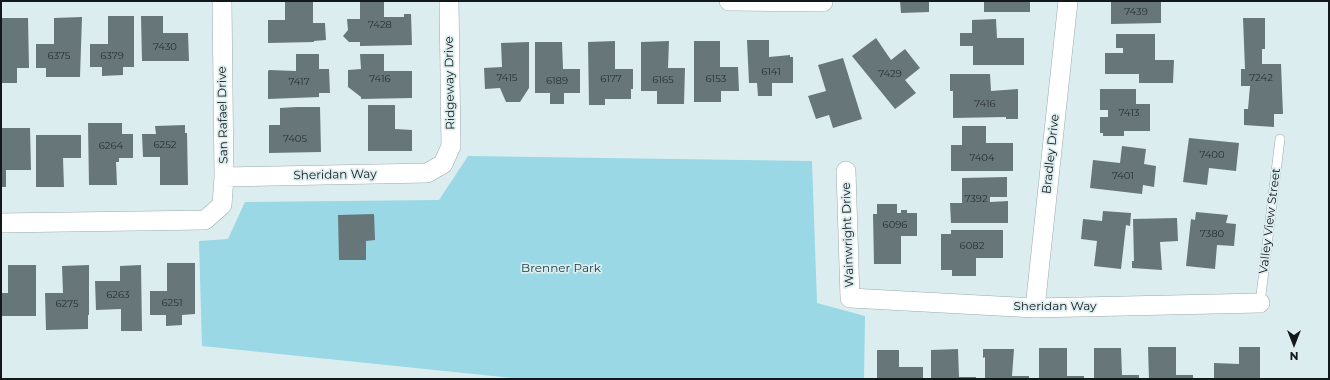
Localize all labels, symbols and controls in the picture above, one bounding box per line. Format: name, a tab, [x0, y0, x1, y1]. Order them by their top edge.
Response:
house number: 7439	[1124, 6, 1148, 18]
house number: 7428	[368, 19, 392, 31]
street label: Ridgeway Drive	[442, 36, 458, 130]
house number: 7430	[153, 41, 177, 53]
house number: 6375	[48, 50, 70, 62]
house number: 6379	[100, 50, 124, 62]
street label: San Rafael Drive	[215, 66, 231, 164]
house number: 6141	[761, 66, 781, 78]
house number: 7429	[878, 68, 902, 80]
house number: 7415	[497, 72, 517, 84]
house number: 7242	[1249, 72, 1273, 84]
house number: 7416	[369, 73, 391, 85]
house number: 6177	[600, 73, 622, 85]
house number: 6153	[706, 73, 726, 85]
house number: 6165	[652, 74, 674, 86]
house number: 6189	[546, 75, 568, 87]
house number: 7417	[288, 76, 310, 88]
house number: 7416	[974, 98, 996, 110]
house number: 7413	[1119, 107, 1139, 119]
street label: Bradley Drive	[1040, 113, 1062, 195]
house number: 7405	[283, 133, 307, 145]
house number: 6252	[153, 139, 177, 151]
house number: 6264	[99, 140, 123, 152]
house number: 7400	[1199, 149, 1225, 161]
house number: 7404	[969, 152, 995, 164]
street label: Sheridan Way	[293, 167, 377, 183]
street label: Valley View Street	[1256, 167, 1284, 275]
house number: 7401	[1112, 170, 1134, 182]
street label: Wainwright Drive	[839, 182, 857, 288]
house number: 7392	[964, 193, 988, 205]
house number: 6096	[883, 219, 907, 231]
house number: 7380	[1200, 228, 1224, 240]
house number: 6082	[960, 240, 984, 252]
park label: Brenner Park	[521, 261, 601, 275]
house number: 6263	[106, 289, 130, 301]
house number: 6251	[161, 297, 183, 309]
house number: 6275	[55, 298, 79, 310]
street label: Sheridan Way	[1013, 299, 1097, 313]
north arrow	[1274, 324, 1314, 364]
text: N	[1290, 349, 1298, 363]

